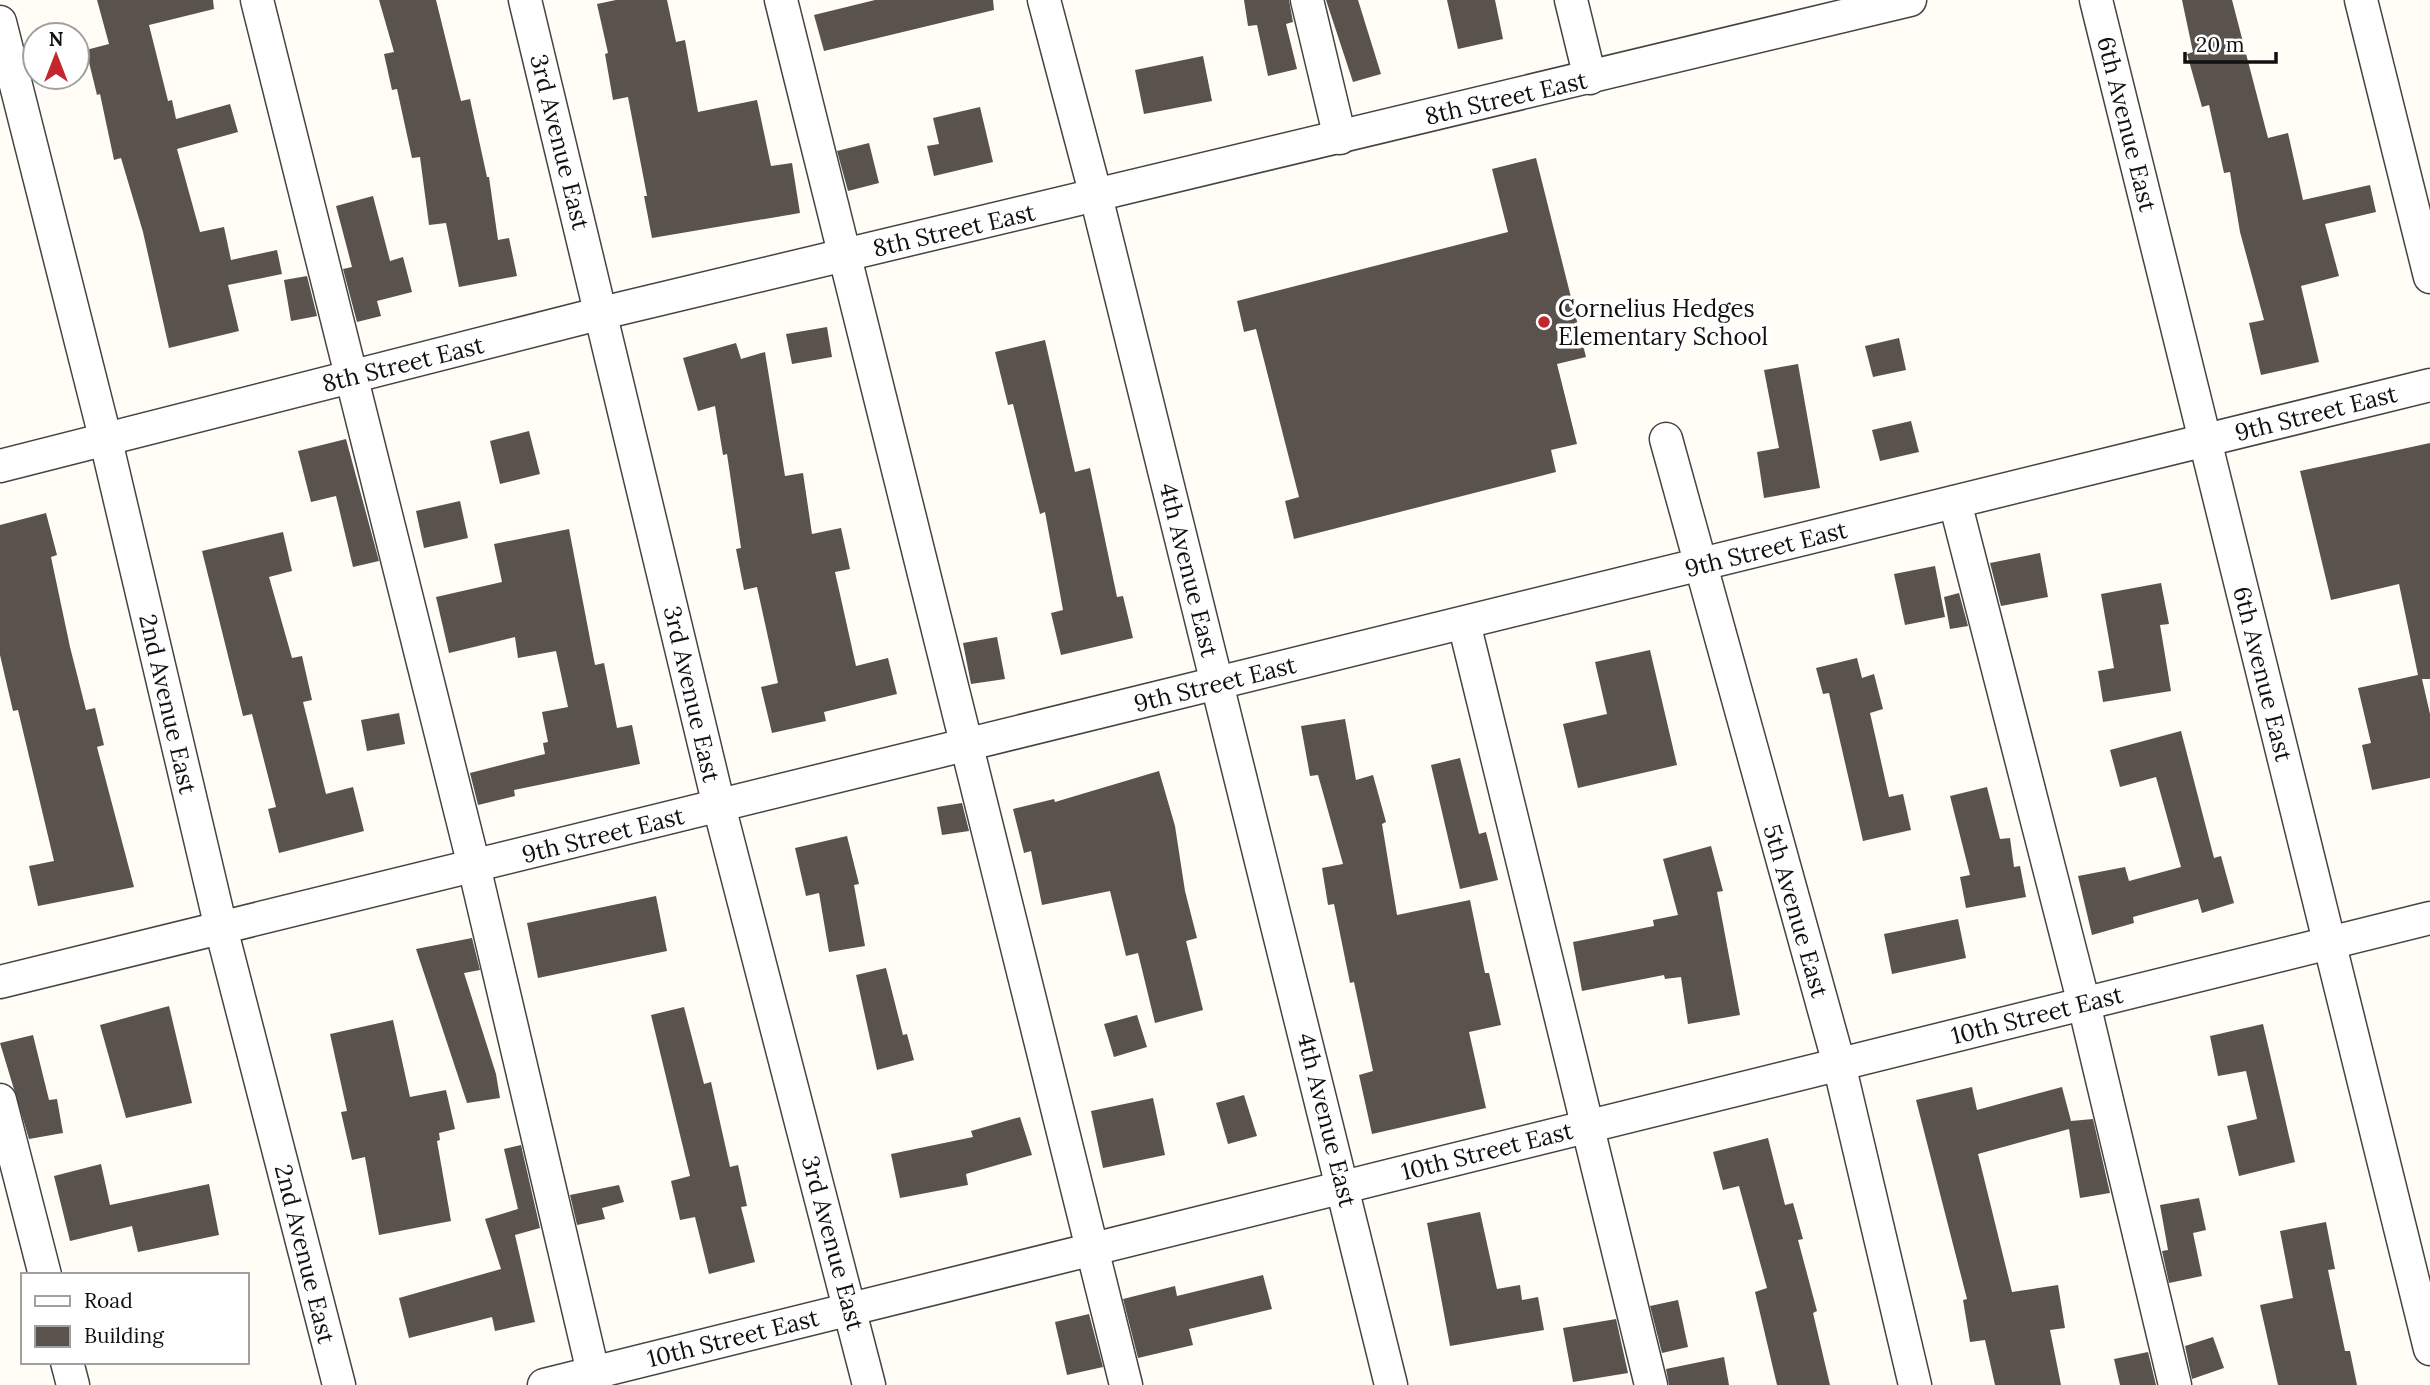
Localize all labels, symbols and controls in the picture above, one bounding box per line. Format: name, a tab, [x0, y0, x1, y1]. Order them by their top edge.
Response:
north arrow	[21, 21, 91, 91]
scale bar	[2185, 21, 2276, 65]
text: N	[49, 27, 64, 51]
text: 20 m	[2196, 31, 2245, 58]
street label: 6th Avenue East	[2090, 33, 2164, 215]
street label: 3rd Avenue East	[523, 51, 597, 234]
street label: 8th Street East	[1422, 64, 1591, 132]
street label: 8th Street East	[870, 196, 1039, 264]
place label: Cornelius Hedges Elementary School	[1558, 293, 1768, 352]
marker: Cornelius Hedges Elementary School	[1536, 314, 1552, 330]
street label: 8th Street East	[319, 329, 488, 399]
street label: 9th Street East	[2232, 378, 2401, 448]
street label: 4th Avenue East	[1152, 480, 1226, 661]
street label: 9th Street East	[1682, 514, 1851, 584]
street label: 6th Avenue East	[2226, 583, 2300, 765]
street label: 3rd Avenue East	[657, 603, 727, 786]
street label: 2nd Avenue East	[132, 611, 204, 798]
street label: 9th Street East	[1131, 649, 1300, 719]
street label: 9th Street East	[519, 800, 688, 870]
street label: 5th Avenue East	[1756, 821, 1836, 1002]
street label: 10th Street East	[1948, 979, 2127, 1051]
street label: 4th Avenue East	[1290, 1030, 1364, 1211]
street label: 10th Street East	[1398, 1115, 1577, 1187]
street label: 3rd Avenue East	[795, 1152, 871, 1334]
street label: 2nd Avenue East	[268, 1161, 342, 1348]
legend	[21, 1273, 248, 1364]
text: Road	[84, 1287, 133, 1314]
street label: 10th Street East	[644, 1302, 823, 1374]
text: Building	[84, 1322, 164, 1349]

